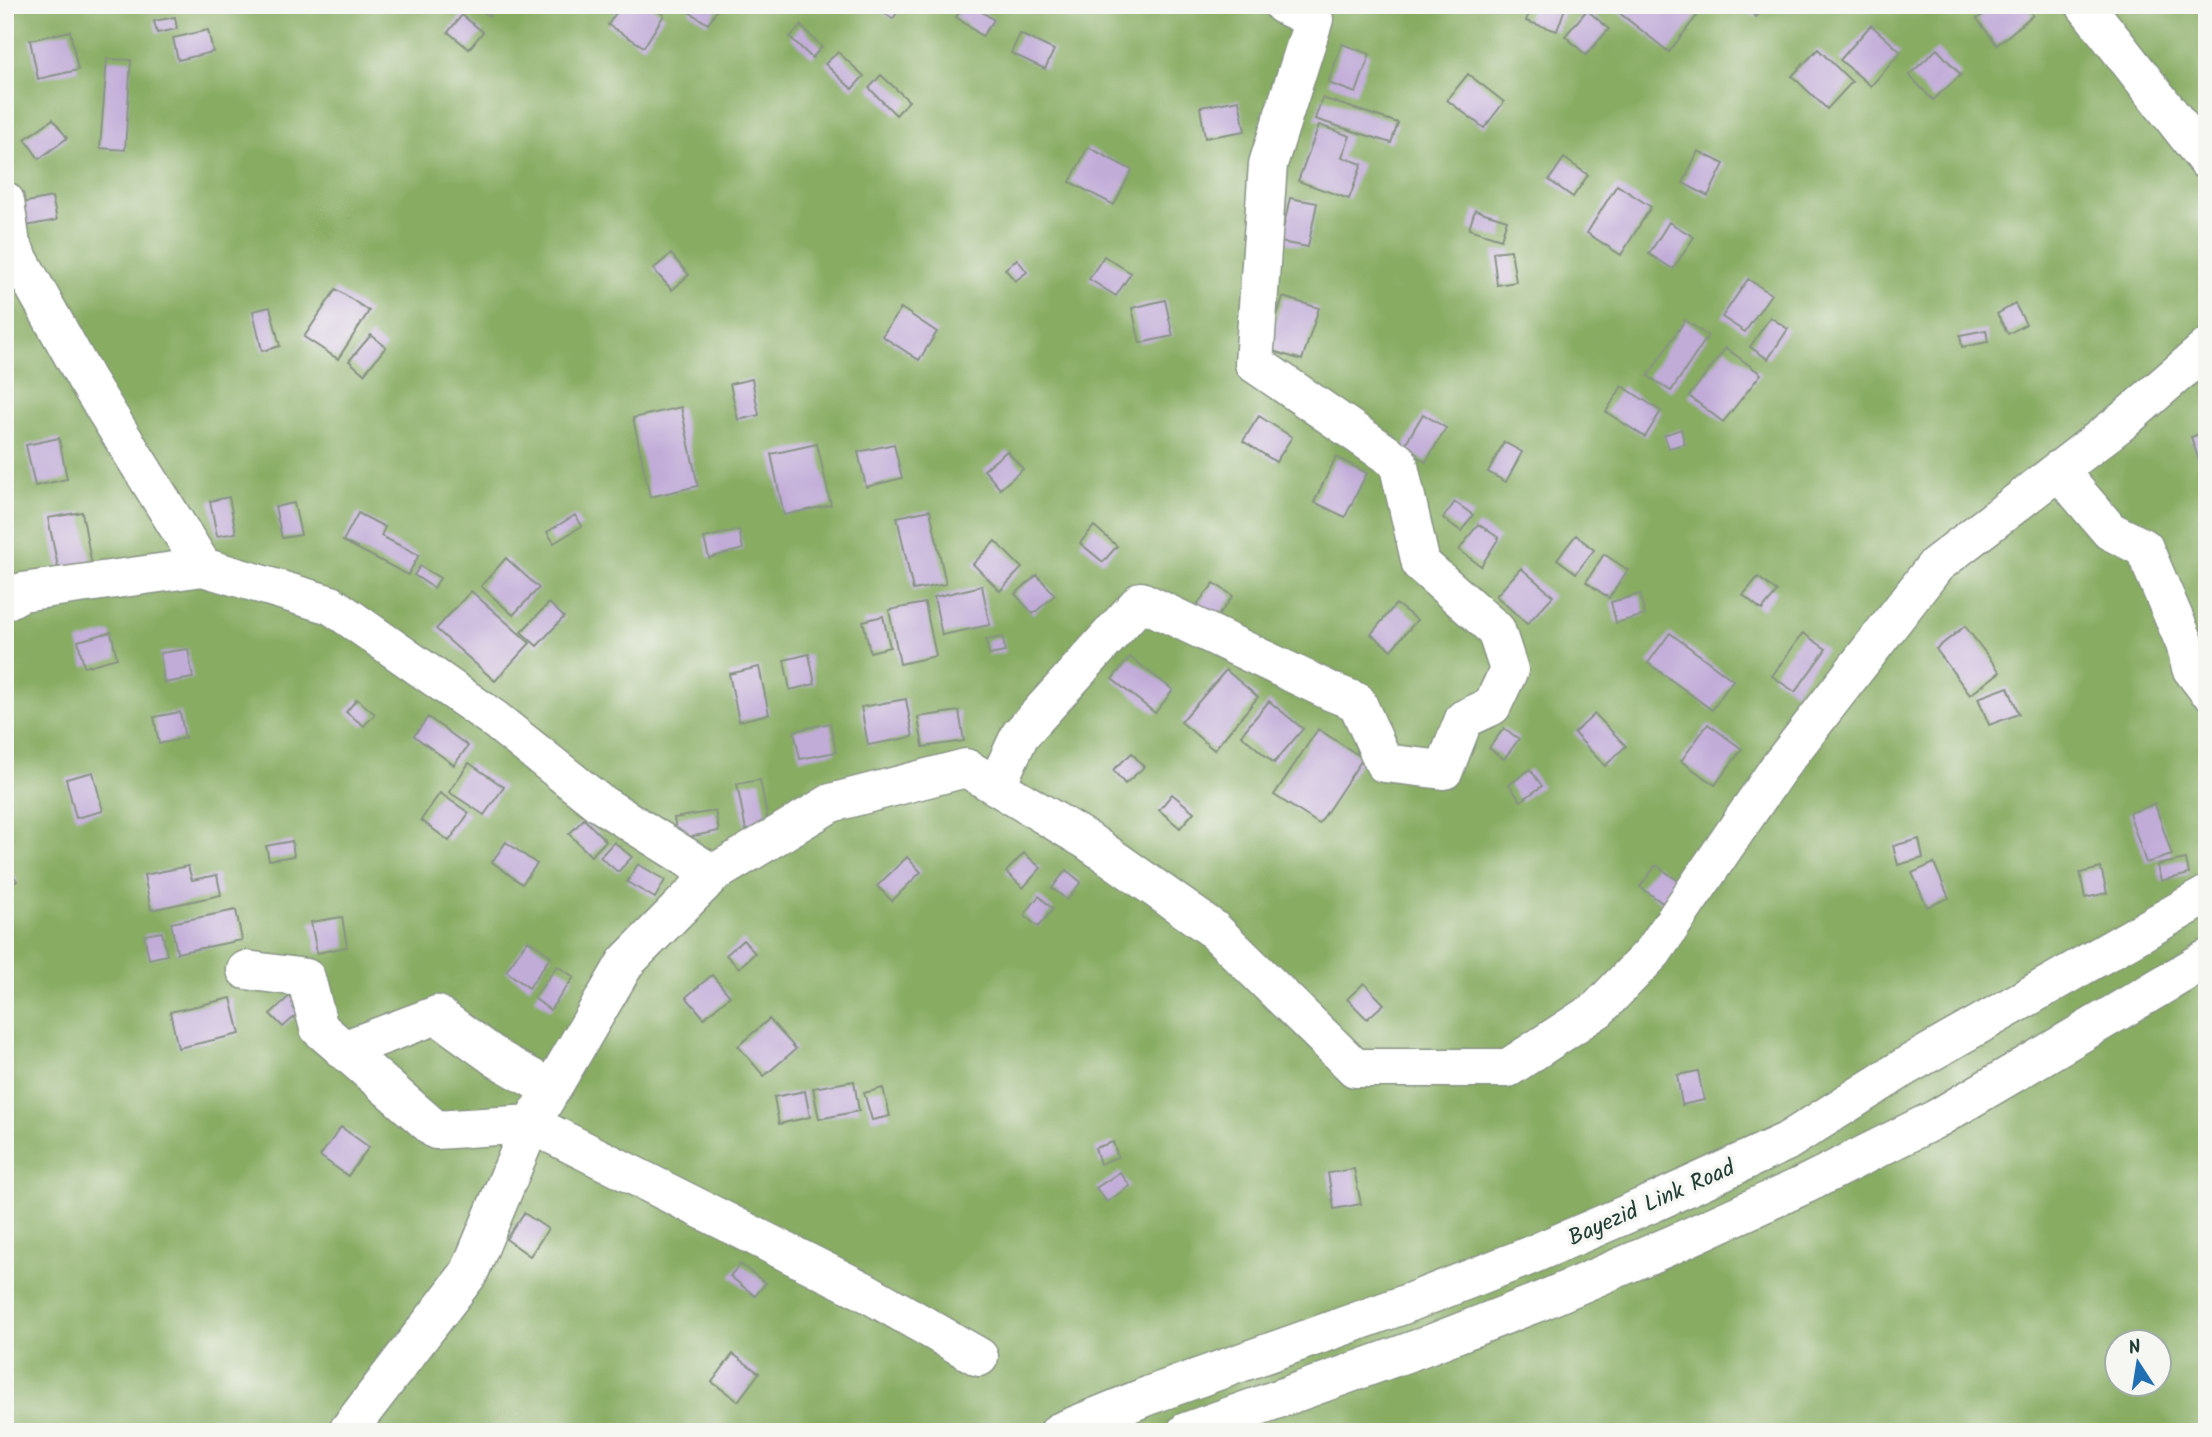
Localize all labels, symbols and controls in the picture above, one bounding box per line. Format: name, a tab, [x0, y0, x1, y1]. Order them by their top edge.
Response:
street label: Bayezid Link Road	[1563, 1151, 1741, 1257]
north arrow	[2104, 1328, 2174, 1398]
text: N	[2126, 1332, 2144, 1364]

